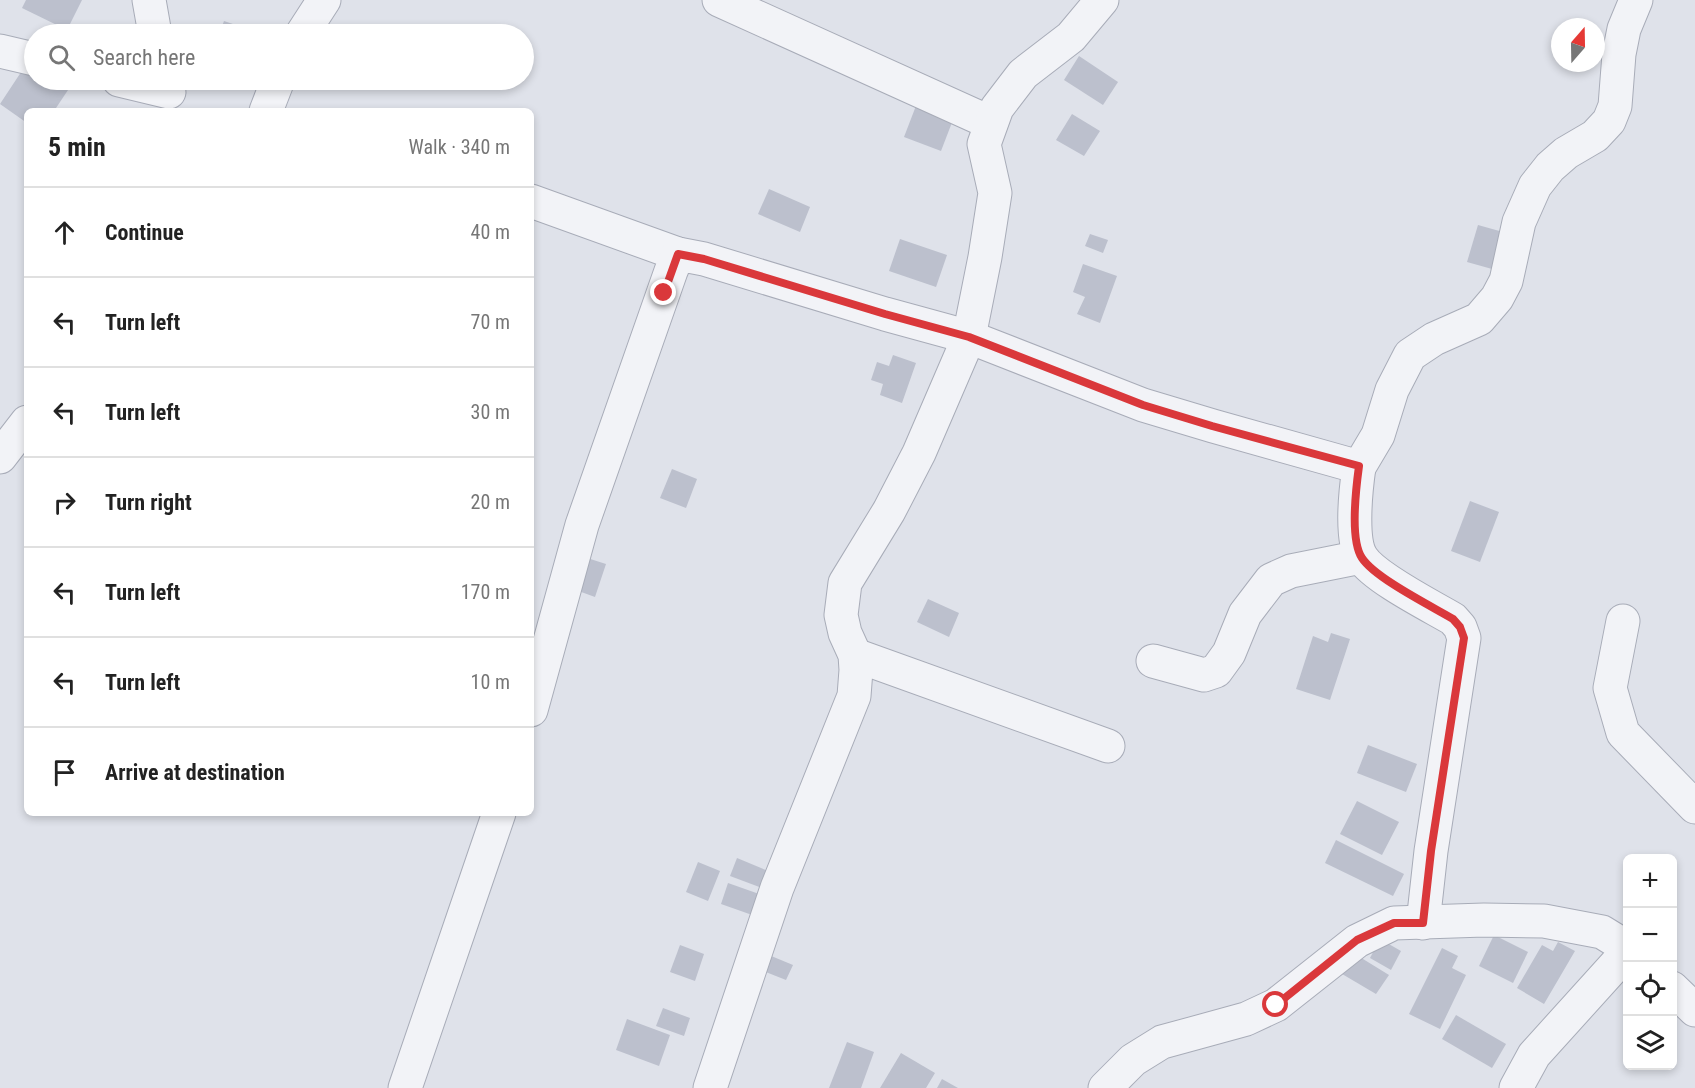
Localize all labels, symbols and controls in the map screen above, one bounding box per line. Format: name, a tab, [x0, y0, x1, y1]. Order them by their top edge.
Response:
north arrow	[1551, 18, 1605, 72]
search box	[24, 24, 534, 90]
icon: search	[45, 41, 78, 74]
text: Search here	[93, 45, 195, 70]
text: 5 min	[48, 132, 106, 162]
text: Walk · 340 m	[409, 135, 510, 159]
icon: ahead	[48, 216, 81, 249]
text: Continue	[105, 220, 184, 245]
text: 40 m	[471, 220, 510, 244]
route end	[650, 279, 676, 305]
icon: left	[48, 306, 81, 339]
text: Turn left	[105, 310, 180, 335]
text: 70 m	[471, 310, 510, 334]
icon: left	[48, 396, 81, 429]
text: Turn left	[105, 400, 180, 425]
text: 30 m	[471, 400, 510, 424]
icon: right	[48, 486, 81, 519]
text: Turn right	[105, 490, 192, 515]
text: 20 m	[471, 490, 510, 514]
icon: left	[48, 576, 81, 609]
text: Turn left	[105, 580, 180, 605]
text: 170 m	[461, 580, 510, 604]
icon: left	[48, 666, 81, 699]
text: Turn left	[105, 670, 180, 695]
text: 10 m	[471, 670, 510, 694]
icon: arrive	[48, 756, 81, 789]
text: Arrive at destination	[105, 760, 285, 785]
map controls	[1623, 854, 1677, 1070]
button: +	[1623, 854, 1677, 908]
button: −	[1623, 908, 1677, 962]
button: locate	[1623, 962, 1677, 1016]
route start	[1262, 991, 1288, 1017]
button: layers	[1623, 1016, 1677, 1070]

